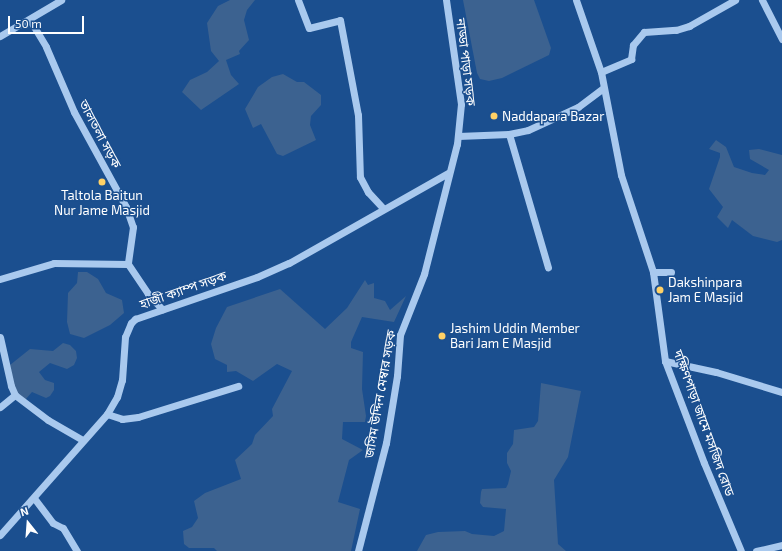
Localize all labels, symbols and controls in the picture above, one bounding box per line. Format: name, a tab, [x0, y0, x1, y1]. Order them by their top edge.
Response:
scale bar	[10, 8, 86, 34]
text: 50 m	[15, 16, 42, 30]
street label: নাড্ডা পাড়া সড়ক	[453, 17, 479, 107]
street label: তালতলা সড়ক	[75, 97, 125, 171]
place label: Naddapara Bazar	[502, 108, 604, 124]
marker: Naddapara Bazar	[489, 111, 499, 121]
marker: Taltola Baitun Nur Jame Masjid	[97, 177, 107, 187]
place label: Taltola Baitun Nur Jame Masjid	[54, 188, 150, 219]
street label: হাজী ক্যাম্প সড়ক	[137, 268, 229, 312]
place label: Dakshinpara Jam E Masjid	[668, 275, 743, 306]
marker: Dakshinpara Jam E Masjid	[655, 285, 665, 295]
place label: Jashim Uddin Member Bari Jam E Masjid	[450, 321, 580, 352]
street label: জসিম উদ্দিন মেম্বার সড়ক	[361, 329, 399, 459]
marker: Jashim Uddin Member Bari Jam E Masjid	[437, 331, 447, 341]
street label: দক্ষিণপাড়া জামে মসজিদ রোড	[670, 348, 738, 498]
north arrow	[8, 503, 48, 543]
text: N	[19, 504, 30, 518]

